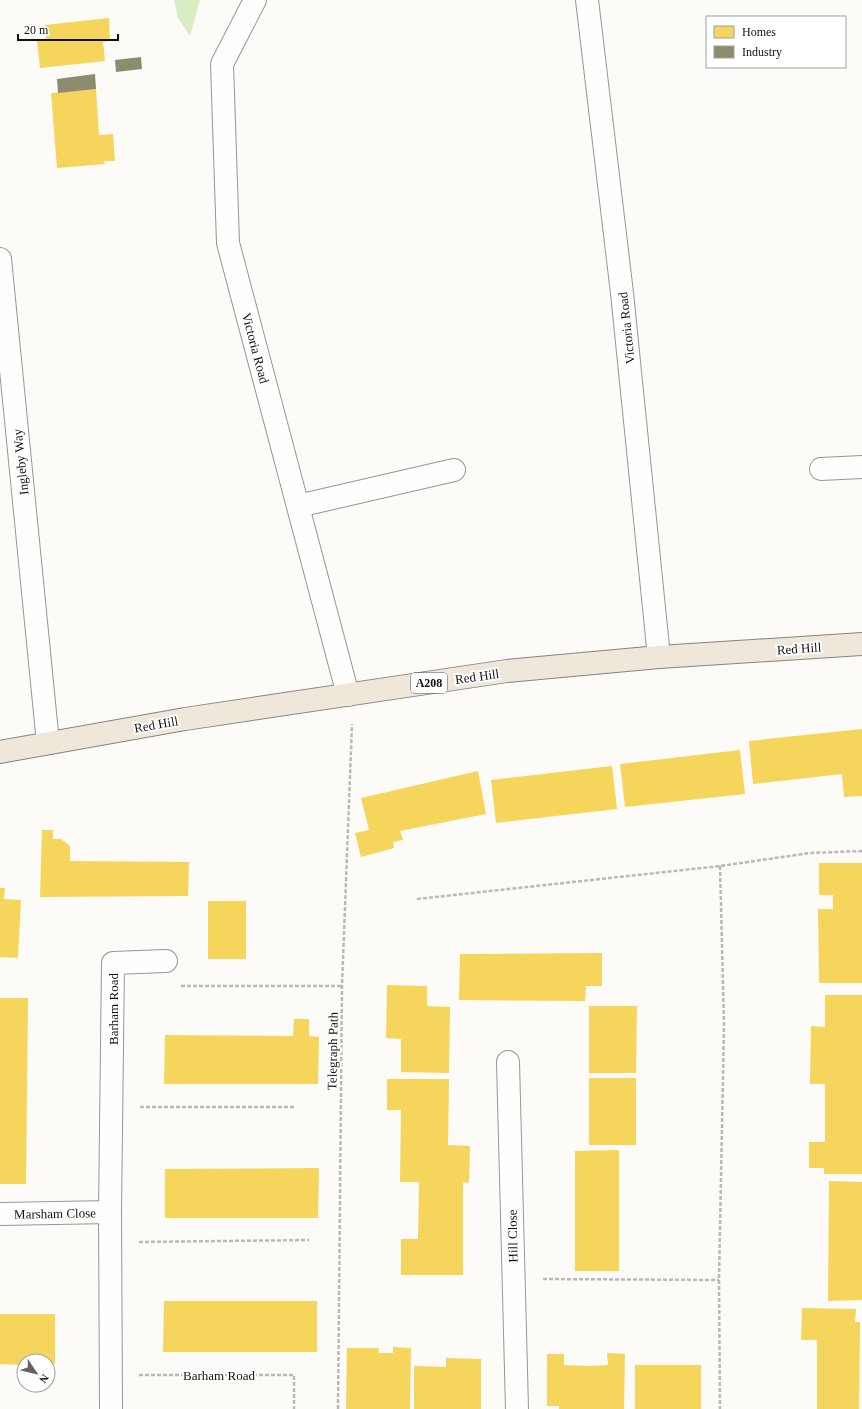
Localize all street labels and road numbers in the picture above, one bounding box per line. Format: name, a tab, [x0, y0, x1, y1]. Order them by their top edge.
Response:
street label: Victoria Road	[615, 291, 638, 365]
street label: Victoria Road	[239, 311, 272, 386]
street label: Ingleby Way	[10, 428, 31, 496]
street label: Red Hill	[776, 639, 822, 658]
street label: Red Hill	[454, 666, 500, 687]
road number: A208	[411, 673, 447, 693]
street label: Red Hill	[133, 713, 180, 736]
street label: Barham Road	[106, 973, 121, 1045]
street label: Telegraph Path	[324, 1011, 341, 1090]
street label: Marsham Close	[14, 1205, 96, 1222]
street label: Hill Close	[505, 1209, 520, 1263]
street label: Barham Road	[183, 1368, 255, 1383]

